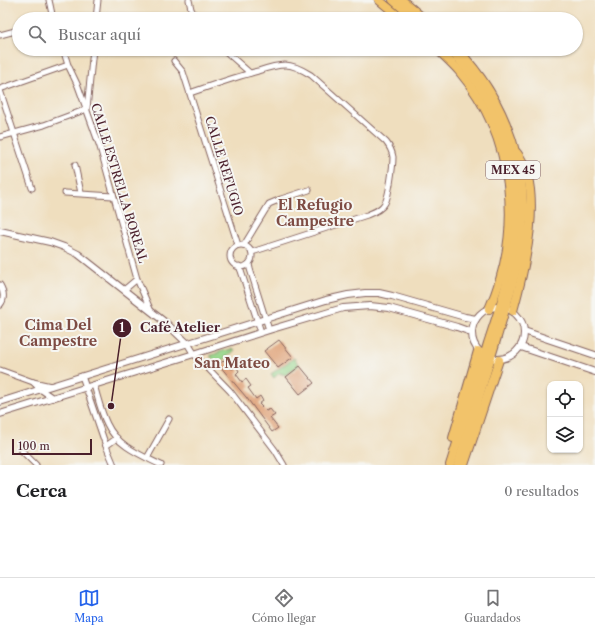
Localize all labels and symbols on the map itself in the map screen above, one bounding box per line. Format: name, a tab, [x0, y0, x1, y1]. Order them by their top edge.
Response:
street label: CALLE ESTRELLA BOREAL	[88, 101, 151, 265]
street label: CALLE REFUGIO	[202, 114, 247, 217]
road number: MEX 45	[486, 161, 540, 179]
district label: El Refugio Campestre	[276, 196, 354, 230]
callout: Café Atelier	[112, 315, 228, 340]
district label: Cima Del Campestre	[19, 316, 97, 350]
text: Café Atelier	[140, 319, 221, 335]
text: 1	[119, 320, 125, 335]
district label: San Mateo	[194, 354, 270, 372]
scale bar	[12, 437, 92, 456]

